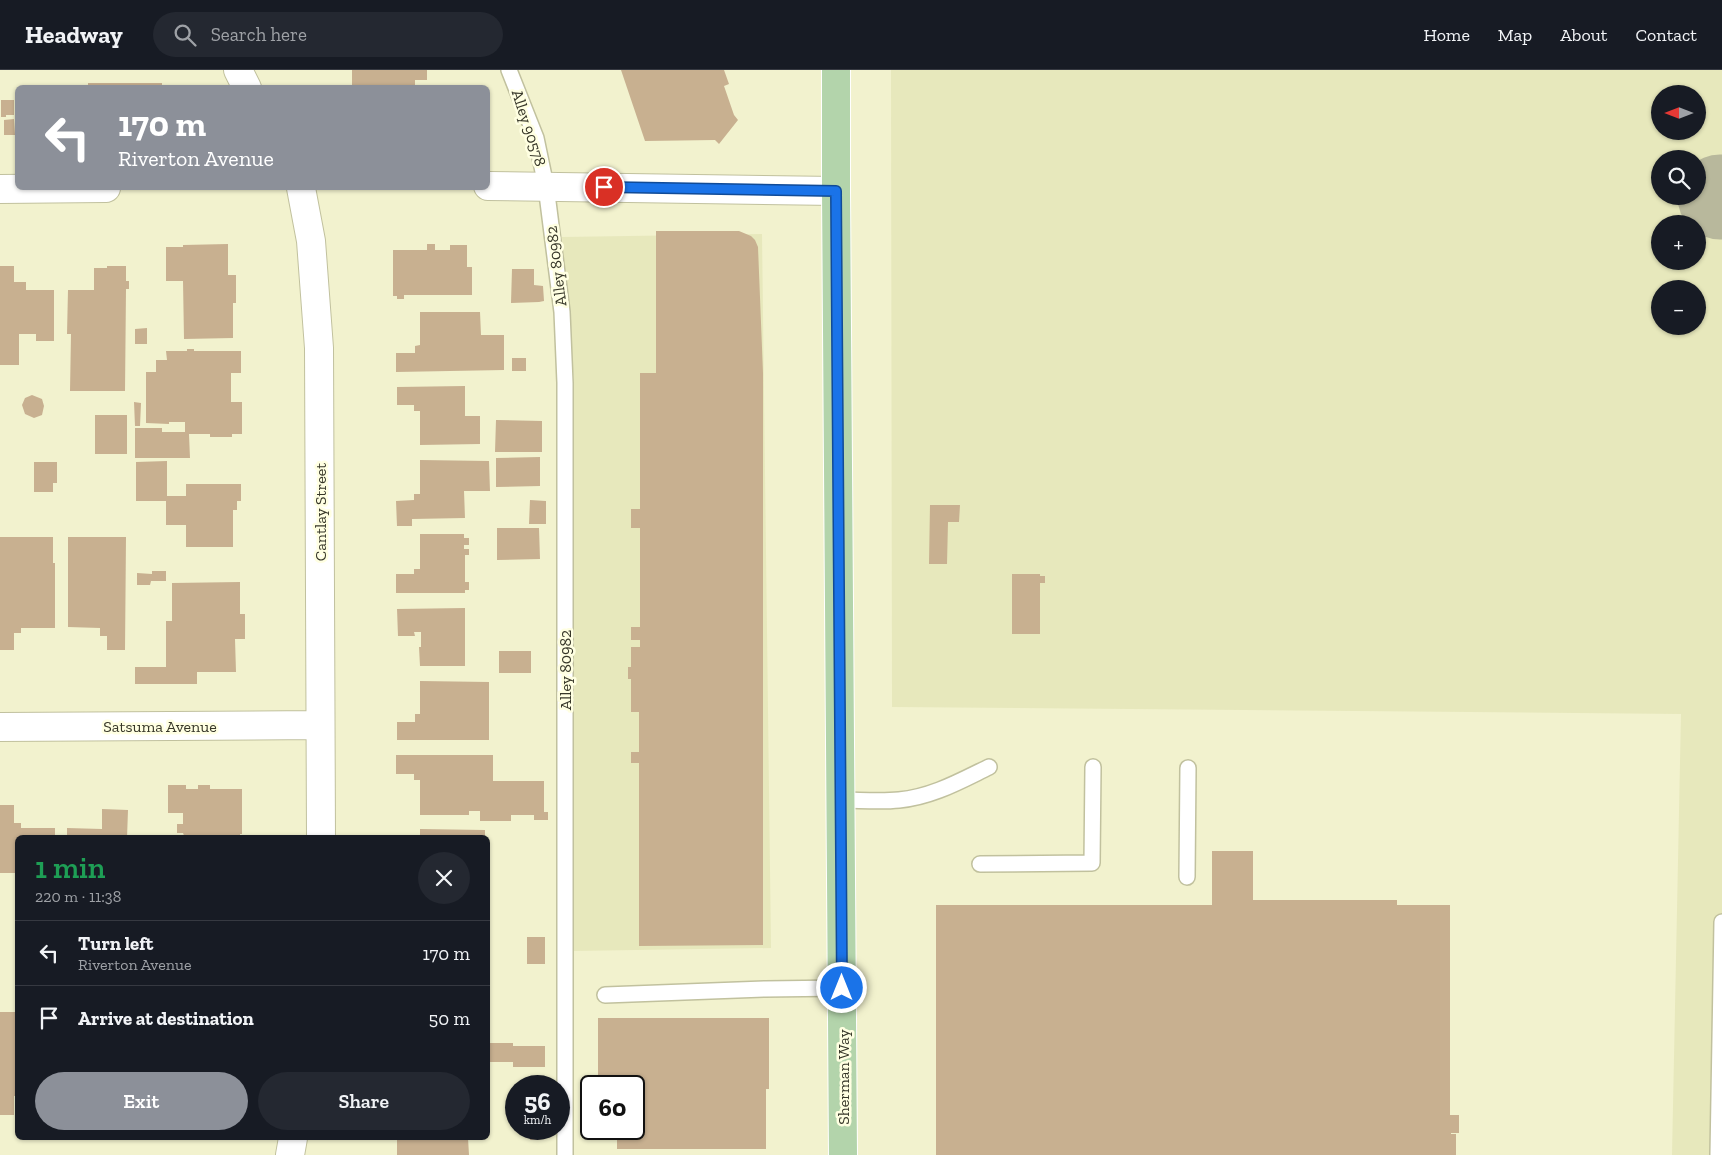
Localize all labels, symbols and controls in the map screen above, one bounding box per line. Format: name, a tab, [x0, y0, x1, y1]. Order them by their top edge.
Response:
search box	[153, 12, 503, 57]
text: Headway	[25, 20, 123, 49]
icon: search	[171, 21, 199, 49]
text: Search here	[211, 23, 307, 46]
text: Home	[1423, 24, 1470, 46]
text: Map	[1498, 24, 1532, 46]
text: About	[1560, 24, 1607, 46]
text: Contact	[1635, 24, 1697, 46]
north arrow	[1651, 85, 1706, 140]
map controls	[1651, 85, 1706, 335]
street label: Alley 90578	[508, 87, 550, 169]
text: 170 m	[118, 103, 206, 145]
icon: left	[35, 105, 100, 170]
text: Riverton Avenue	[118, 145, 274, 172]
button: search	[1651, 150, 1706, 205]
pin	[583, 166, 625, 208]
icon: arrive	[590, 173, 618, 201]
button: +	[1651, 215, 1706, 270]
street label: Alley 80982	[542, 225, 570, 307]
button: −	[1651, 280, 1706, 335]
street label: Cantlay Street	[311, 463, 330, 561]
street label: Alley 80982	[556, 630, 575, 710]
street label: Satsuma Avenue	[103, 717, 217, 736]
text: 1 min	[35, 850, 105, 886]
button: close	[418, 852, 470, 904]
text: 220 m · 11:38	[35, 887, 121, 906]
text: Turn left	[78, 932, 153, 955]
icon: left	[35, 939, 63, 967]
text: 170 m	[422, 942, 470, 965]
text: Riverton Avenue	[78, 955, 191, 974]
position arrow	[815, 961, 867, 1013]
icon: arrive	[35, 1004, 63, 1032]
text: Arrive at destination	[78, 1007, 254, 1030]
text: 50 m	[429, 1007, 470, 1030]
street label: Sherman Way	[834, 1029, 853, 1125]
button: Exit	[35, 1072, 248, 1130]
button: Share	[258, 1072, 470, 1130]
speed limit sign: 60	[580, 1075, 645, 1140]
text: 56	[524, 1086, 551, 1116]
text: km/h	[524, 1113, 551, 1127]

